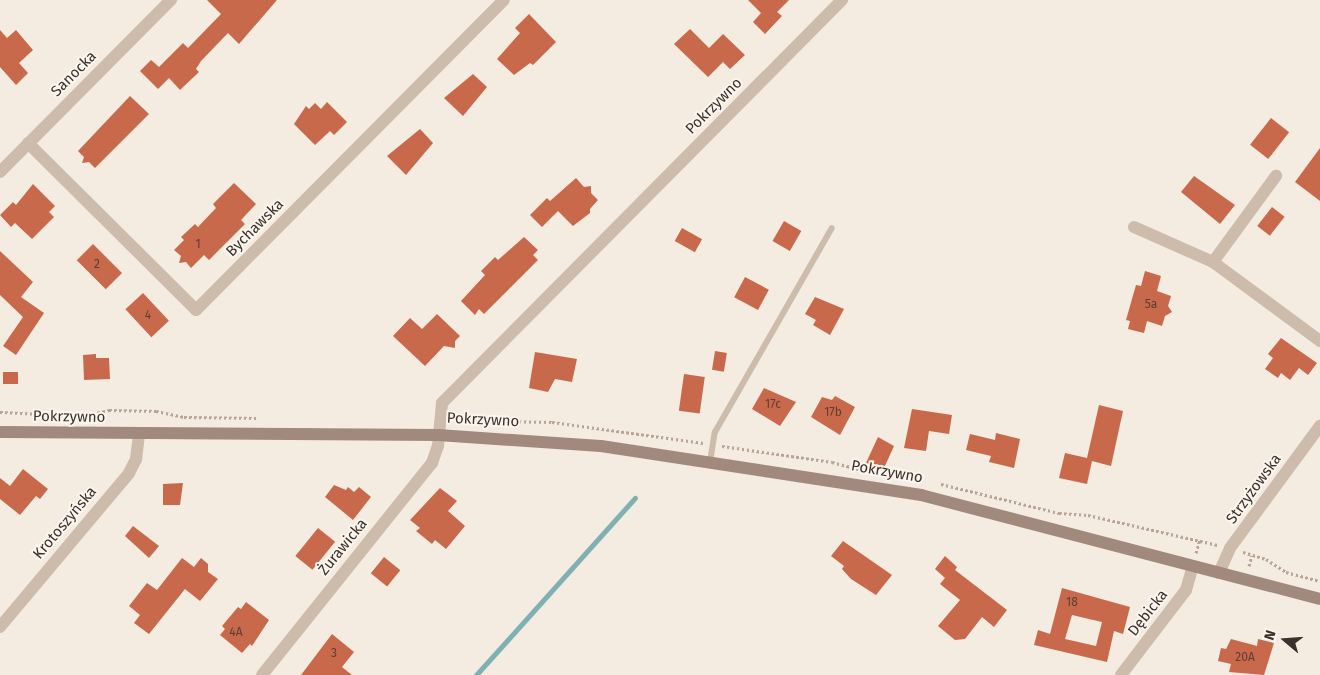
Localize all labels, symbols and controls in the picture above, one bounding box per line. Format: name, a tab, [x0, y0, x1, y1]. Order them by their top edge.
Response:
street label: Sanocka	[48, 48, 100, 100]
street label: Pokrzywno	[682, 74, 746, 138]
street label: Bychawska	[223, 196, 287, 260]
house number: 1	[195, 238, 201, 252]
house number: 2	[94, 258, 100, 272]
house number: 5a	[1145, 298, 1157, 312]
house number: 4	[145, 309, 151, 323]
house number: 17c	[765, 398, 781, 412]
house number: 17b	[824, 406, 842, 420]
street label: Pokrzywno	[33, 407, 105, 427]
street label: Pokrzywno	[446, 409, 520, 431]
street label: Strzyżowska	[1223, 451, 1285, 527]
street label: Pokrzywno	[850, 457, 924, 487]
street label: Krotoszyńska	[29, 483, 101, 563]
street label: Żurawicka	[315, 515, 371, 579]
street label: Dębicka	[1124, 586, 1172, 640]
house number: 18	[1066, 596, 1078, 610]
north arrow	[1260, 615, 1310, 665]
house number: 4A	[229, 626, 243, 640]
text: N	[1261, 628, 1280, 642]
house number: 3	[331, 647, 337, 661]
house number: 20A	[1235, 651, 1255, 665]

